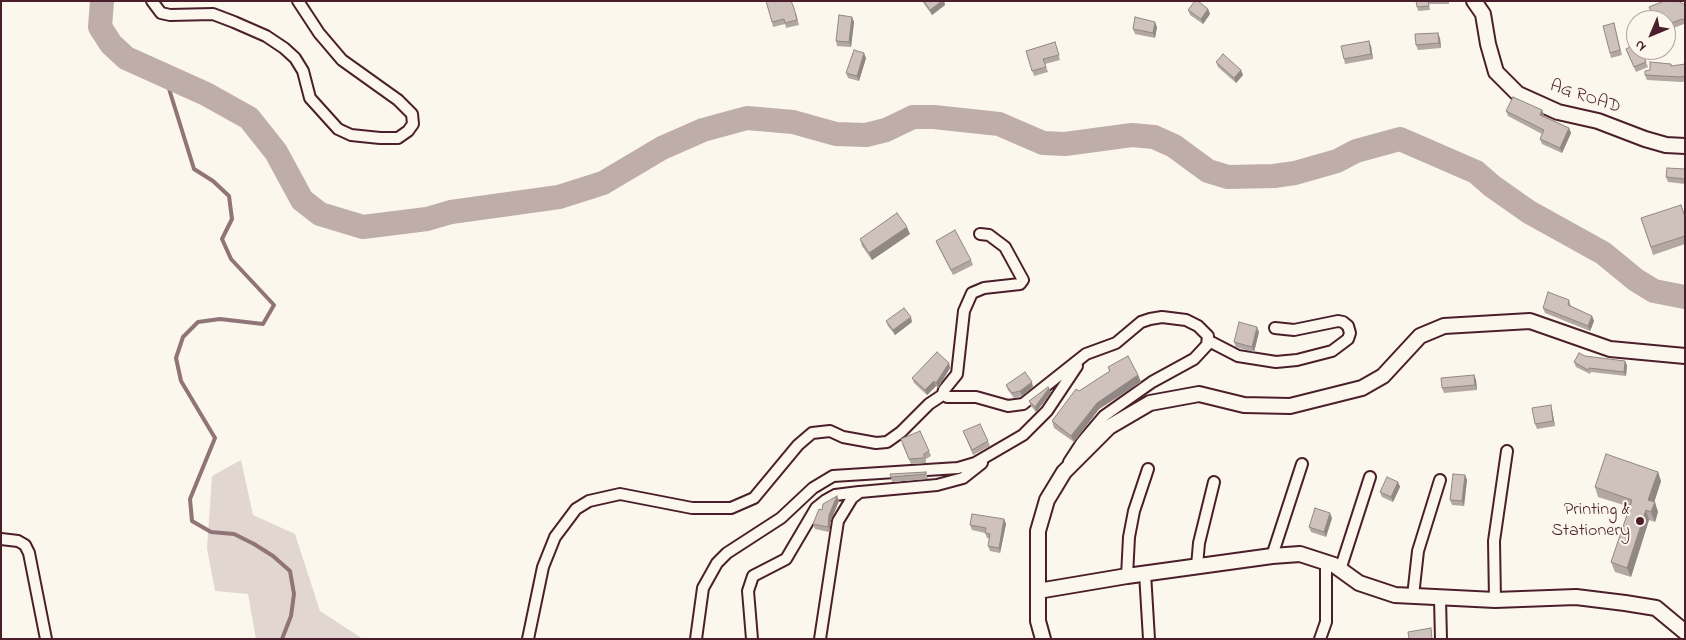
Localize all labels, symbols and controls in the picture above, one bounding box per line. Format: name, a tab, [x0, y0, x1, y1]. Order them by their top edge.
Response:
north arrow	[1626, 10, 1676, 60]
text: N	[1630, 34, 1652, 56]
street label: AG ROAD	[1547, 76, 1623, 120]
place label: Printing & Stationery	[1552, 500, 1630, 542]
marker: Printing & Stationery	[1634, 515, 1646, 527]

